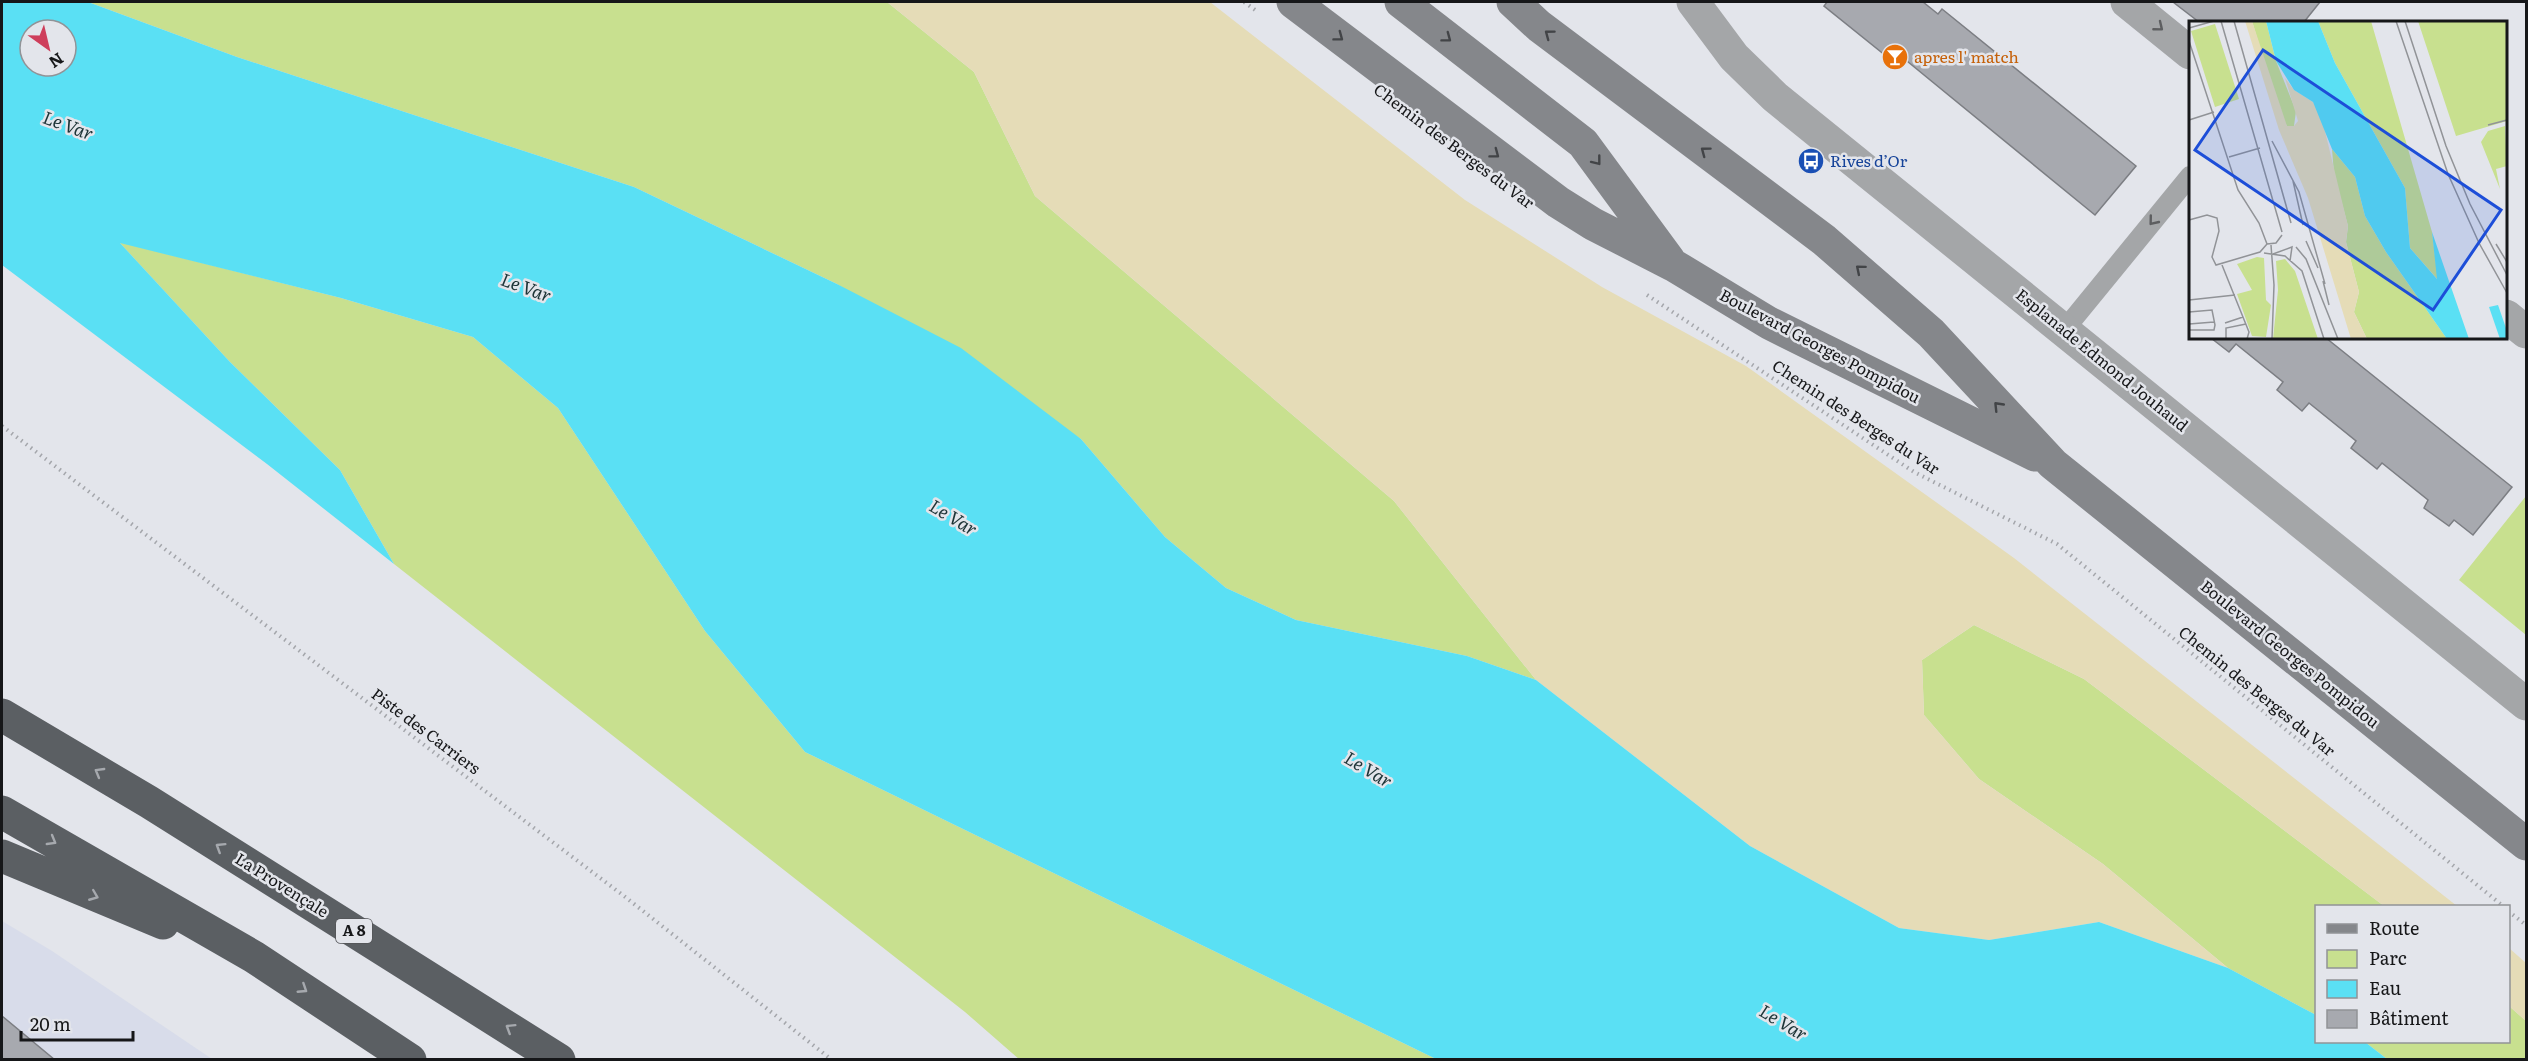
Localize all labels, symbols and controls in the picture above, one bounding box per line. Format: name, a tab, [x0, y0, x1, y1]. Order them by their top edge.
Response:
north arrow	[18, 18, 78, 78]
one-way arrow	[2152, 20, 2163, 31]
inset map	[2189, 21, 2507, 339]
one-way arrow	[1333, 29, 1344, 40]
one-way arrow	[1545, 30, 1556, 41]
one-way arrow	[1440, 31, 1451, 42]
bar icon: apres l' match	[1880, 42, 1910, 72]
place label: apres l' match	[1914, 44, 2019, 68]
text: N	[45, 48, 69, 75]
street label: Chemin des Berges du Var	[1369, 77, 1540, 214]
water label: Le Var	[39, 103, 98, 146]
bus stop icon: Rives d’Or	[1796, 146, 1826, 176]
one-way arrow	[1488, 147, 1499, 158]
one-way arrow	[1701, 147, 1712, 158]
place label: Rives d’Or	[1830, 148, 1908, 172]
one-way arrow	[1590, 154, 1601, 165]
one-way arrow	[2150, 214, 2161, 225]
water label: Le Var	[497, 265, 556, 308]
one-way arrow	[1856, 266, 1867, 277]
street label: Boulevard Georges Pompidou	[1716, 282, 1925, 408]
street label: Esplanade Edmond Jouhaud	[2011, 282, 2194, 437]
street label: Chemin des Berges du Var	[1768, 353, 1945, 480]
one-way arrow	[1995, 403, 2006, 414]
water label: Le Var	[925, 492, 983, 542]
street label: Boulevard Georges Pompidou	[2196, 573, 2385, 733]
street label: Chemin des Berges du Var	[2174, 619, 2341, 761]
street label: Piste des Carriers	[367, 681, 486, 779]
water label: Le Var	[1340, 744, 1398, 794]
one-way arrow	[95, 768, 105, 780]
one-way arrow	[46, 834, 56, 845]
one-way arrow	[216, 842, 226, 854]
street label: La Provençale	[231, 846, 334, 922]
one-way arrow	[87, 889, 98, 901]
legend	[2315, 905, 2510, 1043]
text: Route	[2369, 914, 2419, 941]
road number: A 8	[336, 919, 372, 943]
text: Parc	[2369, 944, 2407, 971]
text: Eau	[2369, 974, 2401, 1001]
one-way arrow	[296, 982, 307, 993]
water label: Le Var	[1755, 997, 1813, 1047]
scale bar	[21, 1004, 134, 1042]
text: Bâtiment	[2369, 1004, 2449, 1031]
text: 20 m	[30, 1010, 71, 1037]
one-way arrow	[506, 1024, 516, 1036]

